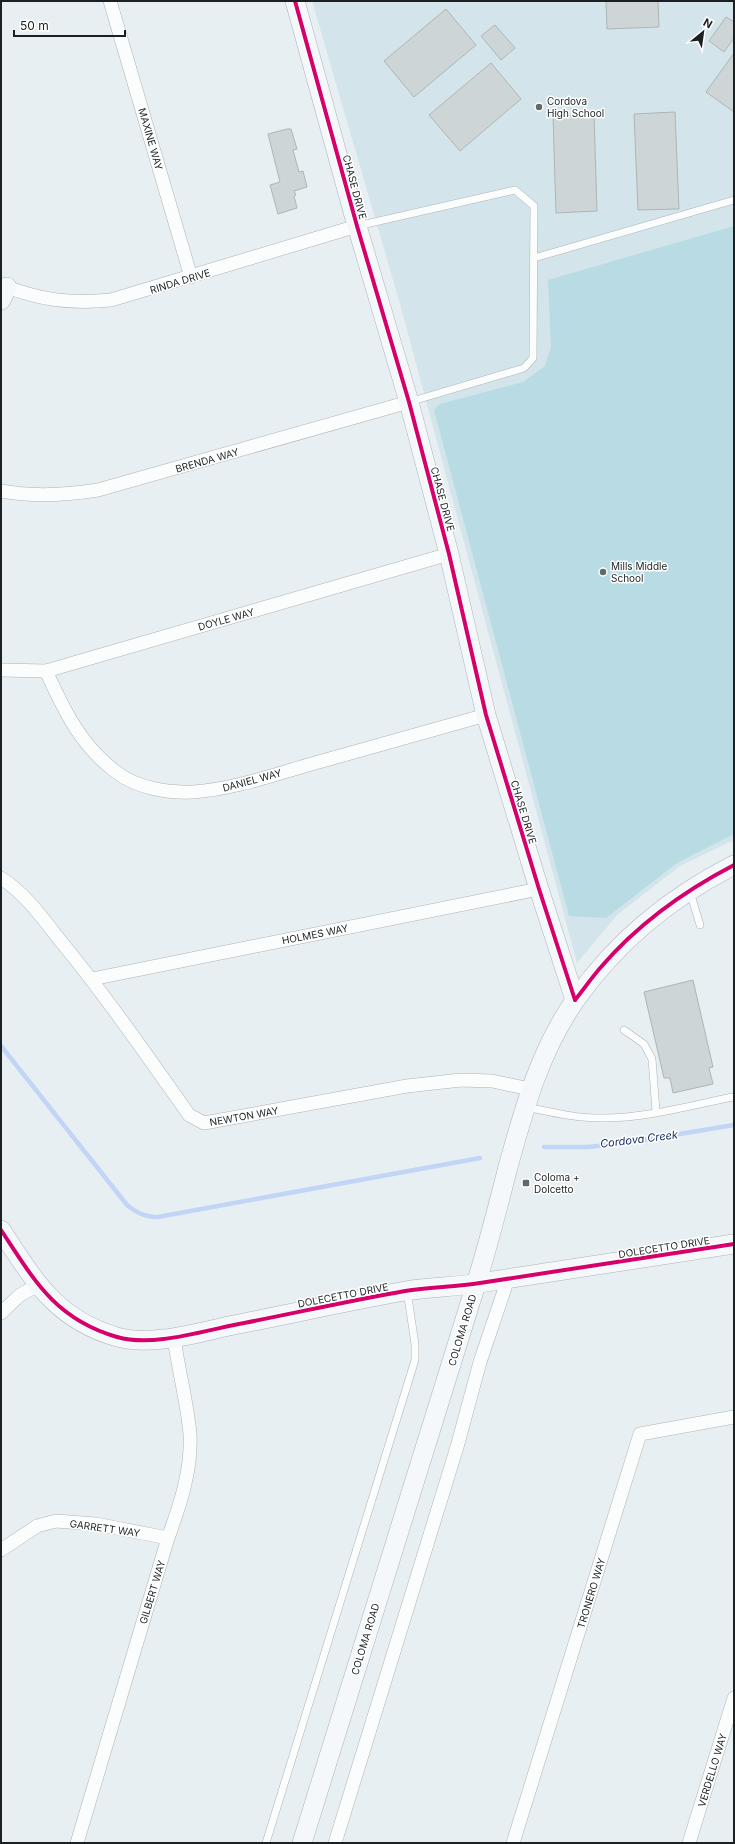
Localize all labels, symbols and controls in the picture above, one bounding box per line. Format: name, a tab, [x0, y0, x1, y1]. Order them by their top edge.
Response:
scale bar	[14, 12, 125, 38]
north arrow	[683, 12, 723, 52]
text: N	[701, 15, 715, 31]
text: 50 m	[20, 18, 49, 33]
place label: Cordova High School	[547, 95, 604, 119]
marker: Cordova High School	[534, 102, 544, 112]
street label: MAXINE WAY	[136, 107, 166, 172]
street label: CHASE DRIVE	[341, 154, 369, 220]
street label: RINDA DRIVE	[148, 266, 212, 296]
street label: BRENDA WAY	[174, 445, 240, 475]
street label: CHASE DRIVE	[429, 466, 457, 532]
place label: Mills Middle School	[611, 560, 668, 584]
marker: Mills Middle School	[598, 567, 608, 577]
street label: DOYLE WAY	[196, 605, 256, 633]
street label: DANIEL WAY	[221, 766, 283, 794]
street label: CHASE DRIVE	[509, 779, 539, 845]
street label: HOLMES WAY	[281, 922, 349, 946]
street label: NEWTON WAY	[209, 1104, 280, 1128]
water label: Cordova Creek	[599, 1127, 680, 1151]
place label: Coloma + Dolcetto	[534, 1171, 580, 1195]
marker: Coloma + Dolcetto	[521, 1178, 531, 1188]
street label: DOLECETTO DRIVE	[618, 1234, 710, 1260]
street label: DOLECETTO DRIVE	[297, 1280, 389, 1310]
street label: COLOMA ROAD	[445, 1293, 479, 1367]
street label: GARRETT WAY	[69, 1517, 141, 1539]
street label: TRONERO WAY	[575, 1556, 608, 1630]
street label: GILBERT WAY	[137, 1558, 167, 1625]
street label: COLOMA ROAD	[348, 1602, 382, 1676]
street label: VERDELLO WAY	[695, 1732, 729, 1808]

